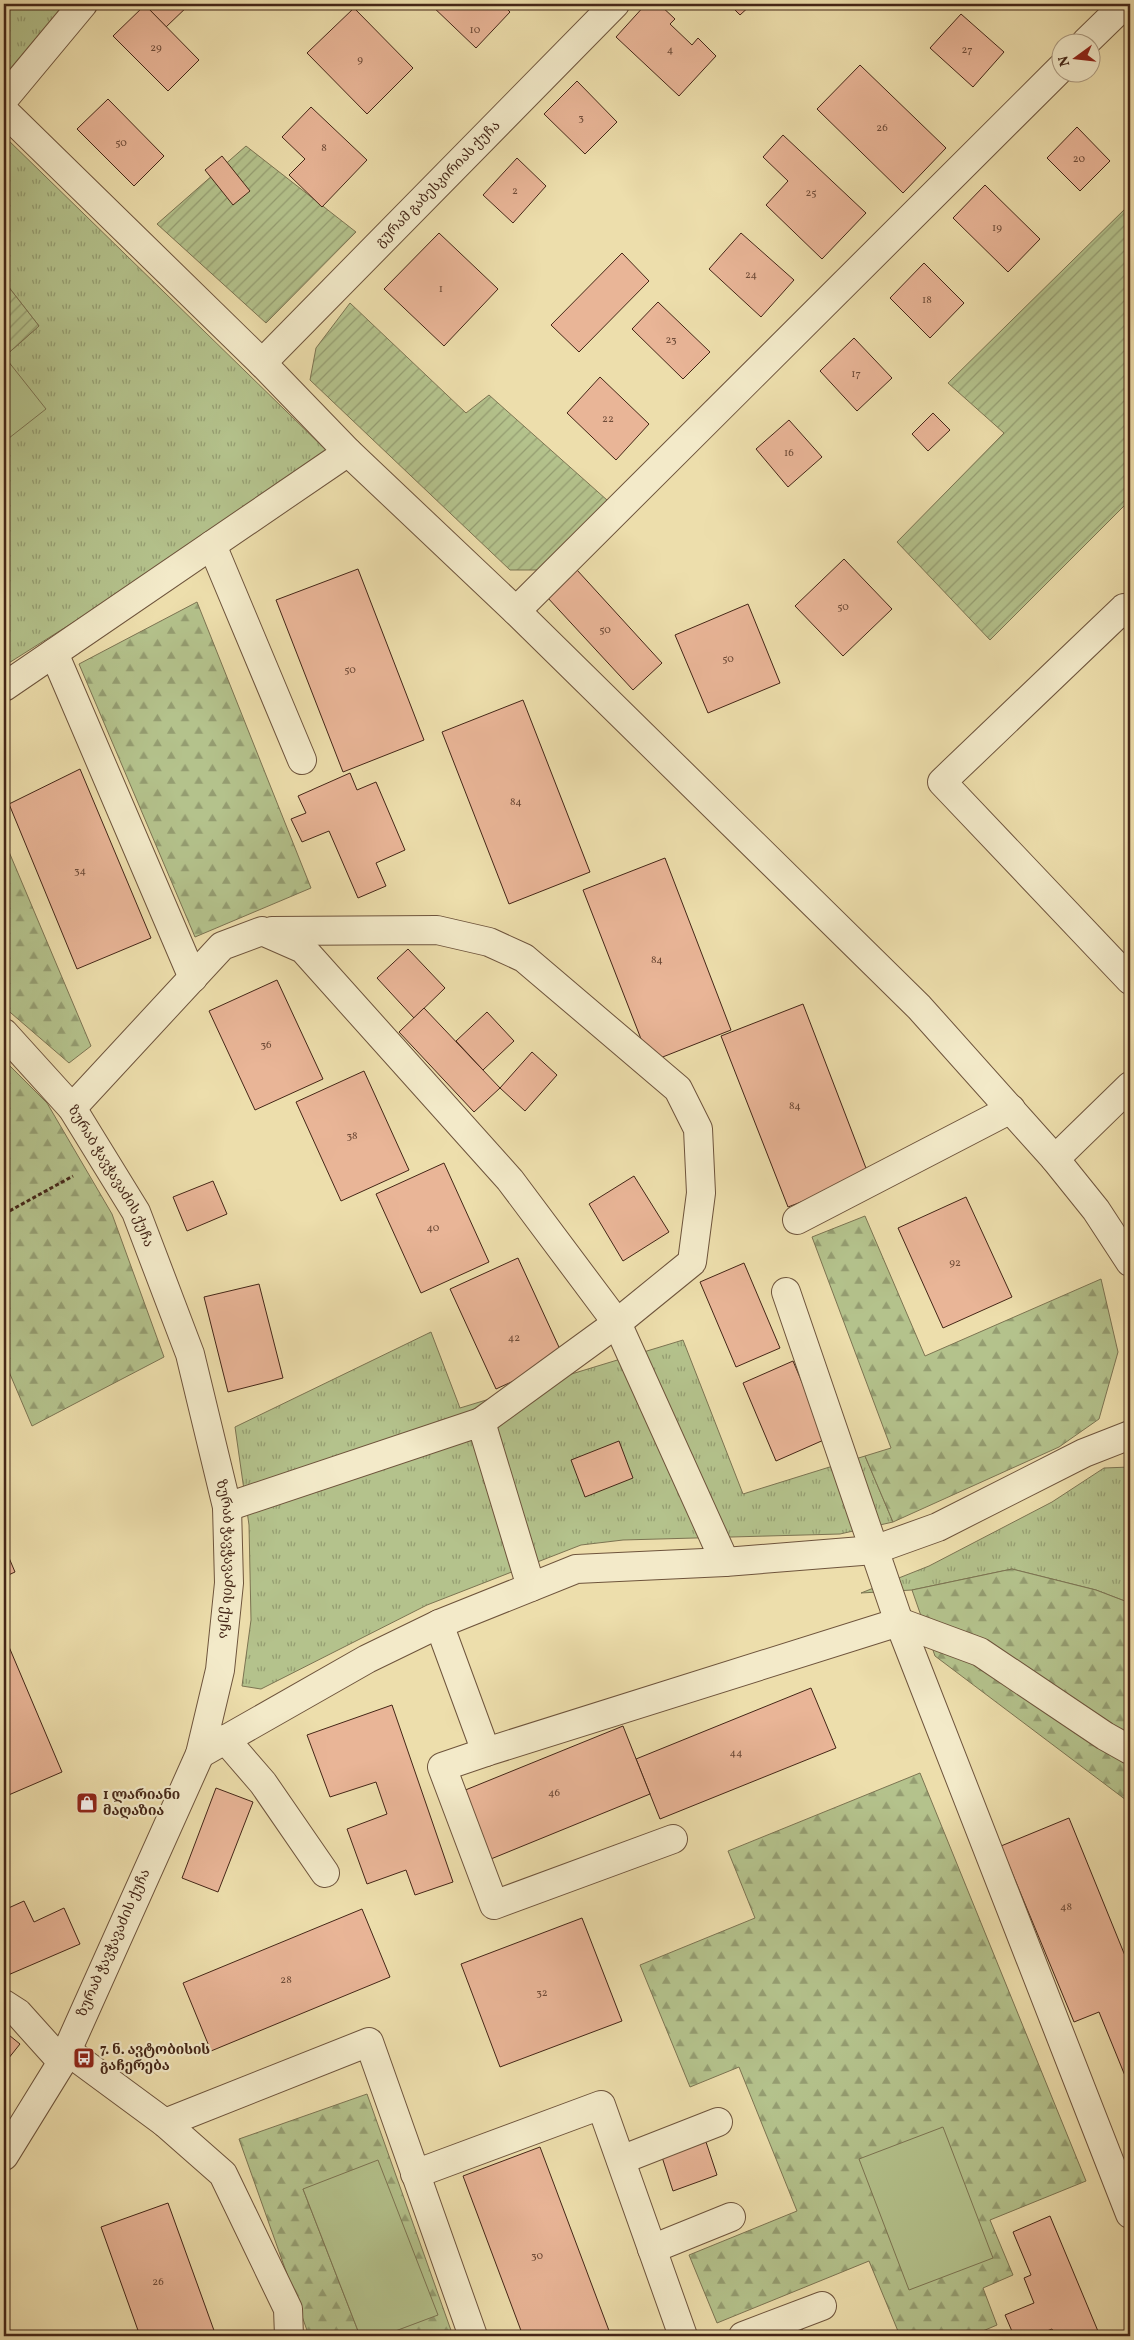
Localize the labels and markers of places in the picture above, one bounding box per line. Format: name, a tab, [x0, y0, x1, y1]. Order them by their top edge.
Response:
place label: 1 ლარიანი მაღაზია	[103, 1786, 180, 1821]
shop icon: 1 ლარიანი მაღაზია	[75, 1791, 99, 1815]
place label: 7. ნ. ავტობისის გაჩერება	[100, 2041, 210, 2076]
bus stop icon: 7. ნ. ავტობისის გაჩერება	[72, 2046, 96, 2070]

